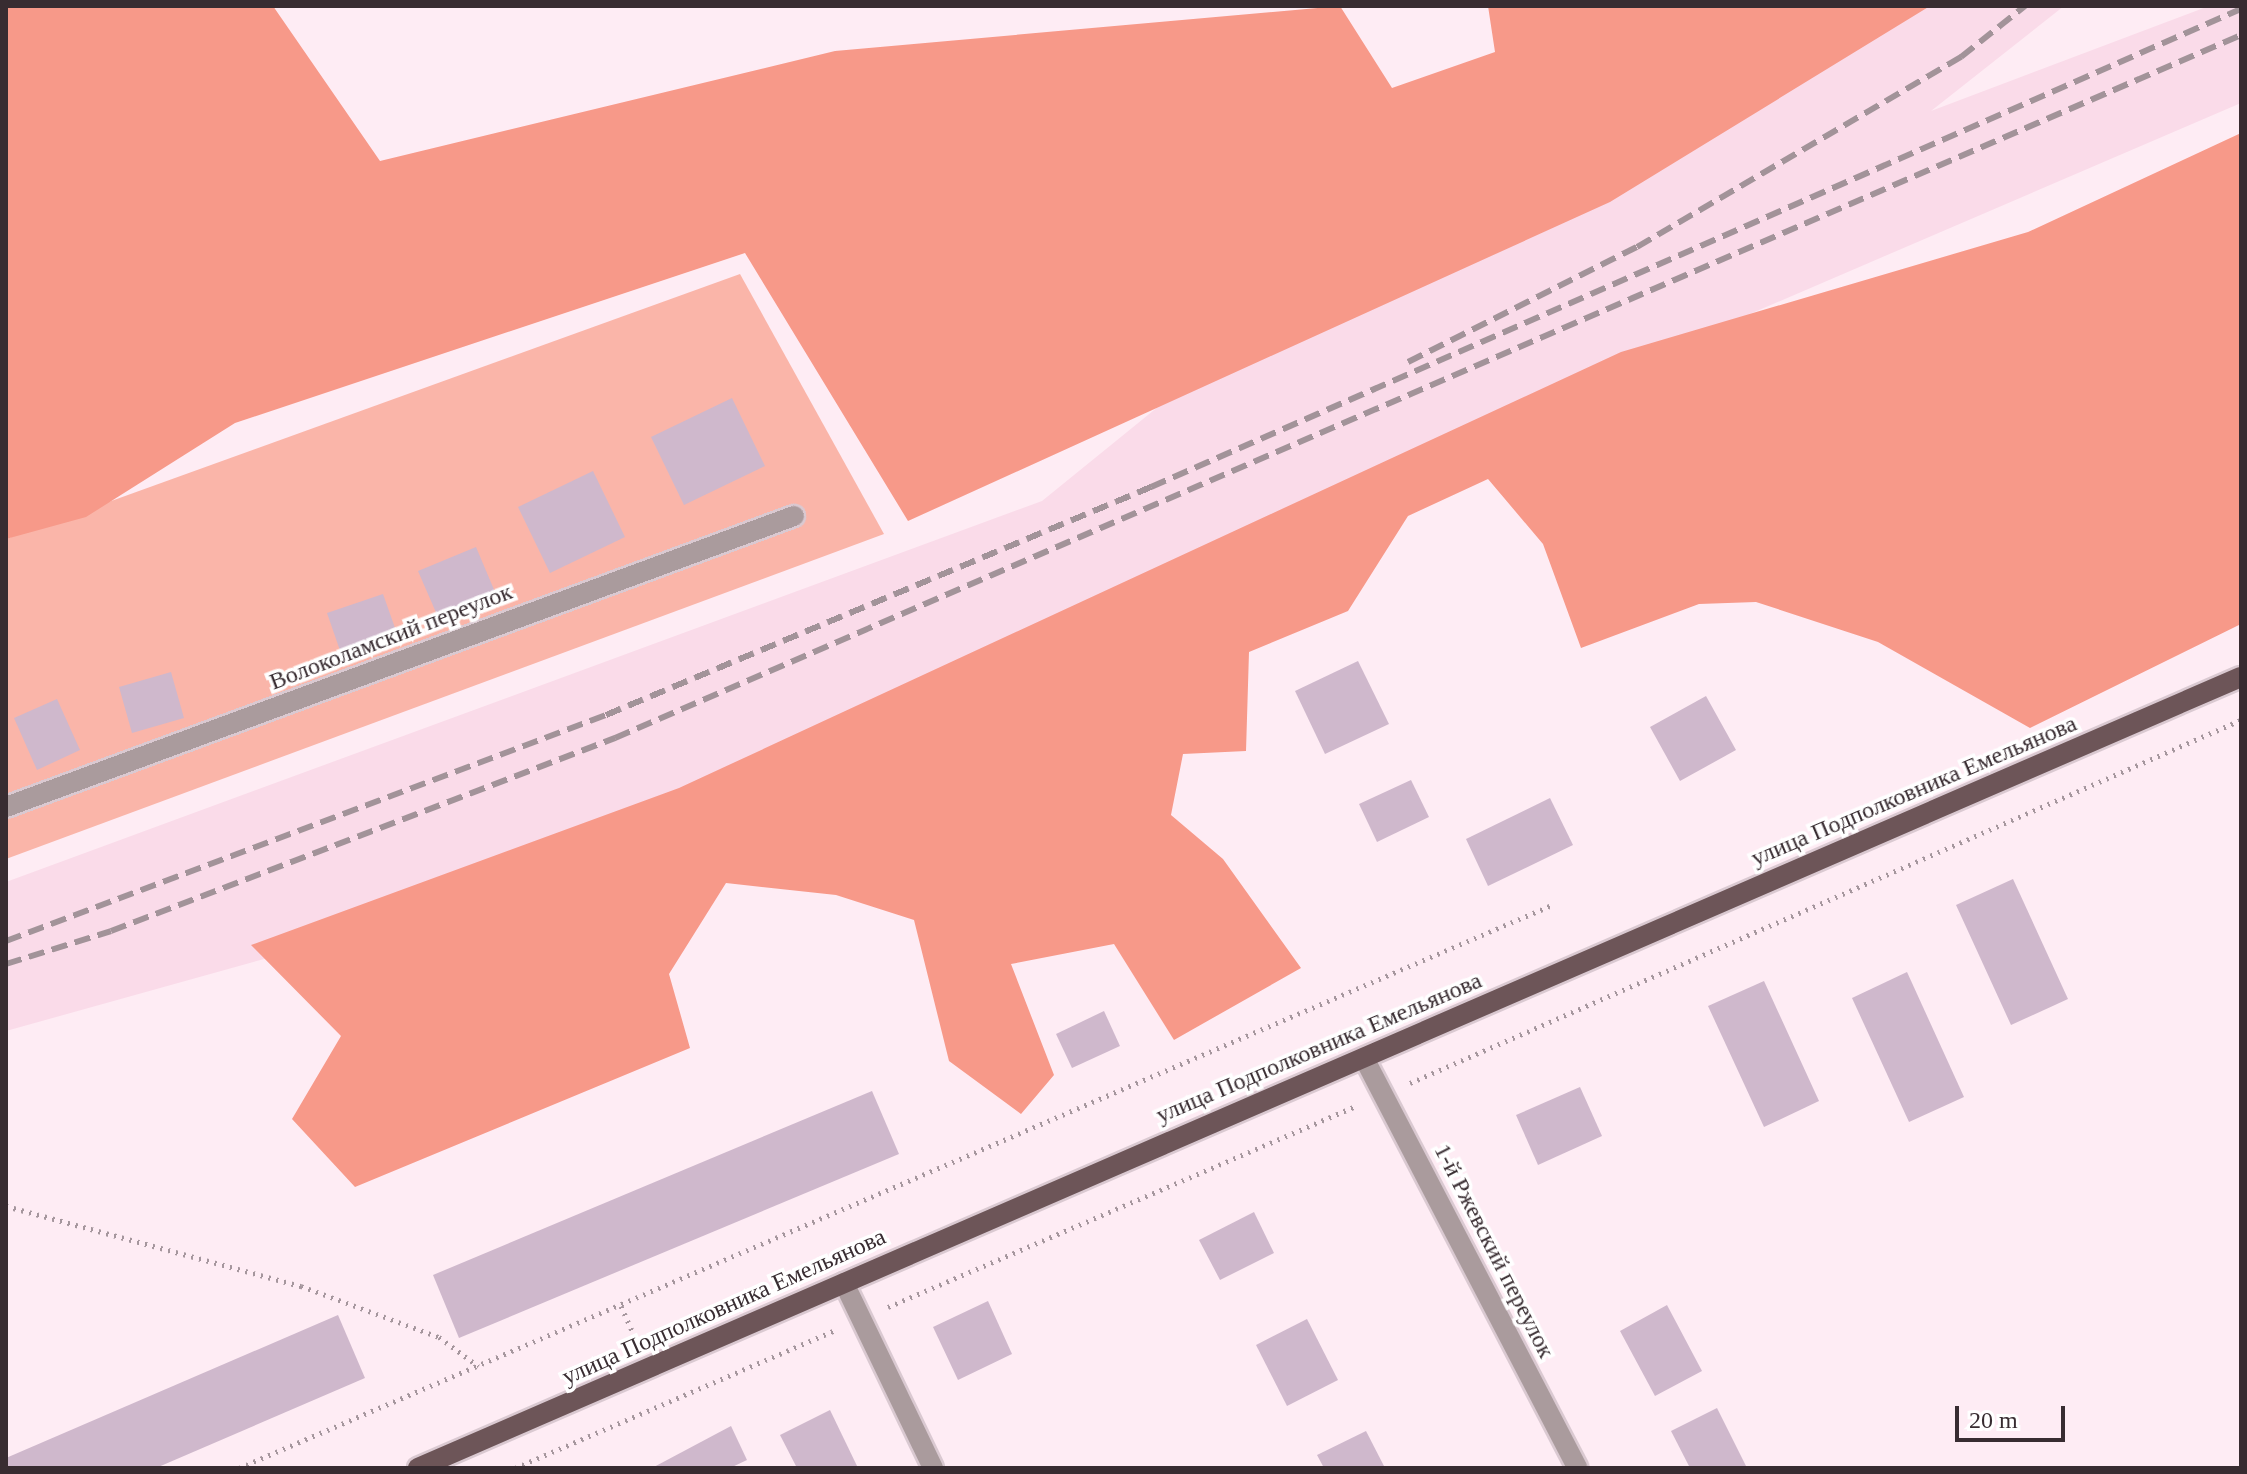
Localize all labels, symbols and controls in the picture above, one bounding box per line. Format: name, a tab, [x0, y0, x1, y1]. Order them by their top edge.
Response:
street label: Волоколамский переулок	[266, 577, 516, 697]
street label: улица Подполковника Емельянова	[1747, 709, 2081, 873]
street label: улица Подполковника Емельянова	[1152, 966, 1486, 1130]
street label: 1-й Ржевский переулок	[1428, 1139, 1560, 1363]
street label: улица Подполковника Емельянова	[558, 1222, 890, 1392]
scale bar	[1959, 1390, 2069, 1440]
text: 20 m	[1969, 1407, 2018, 1433]

